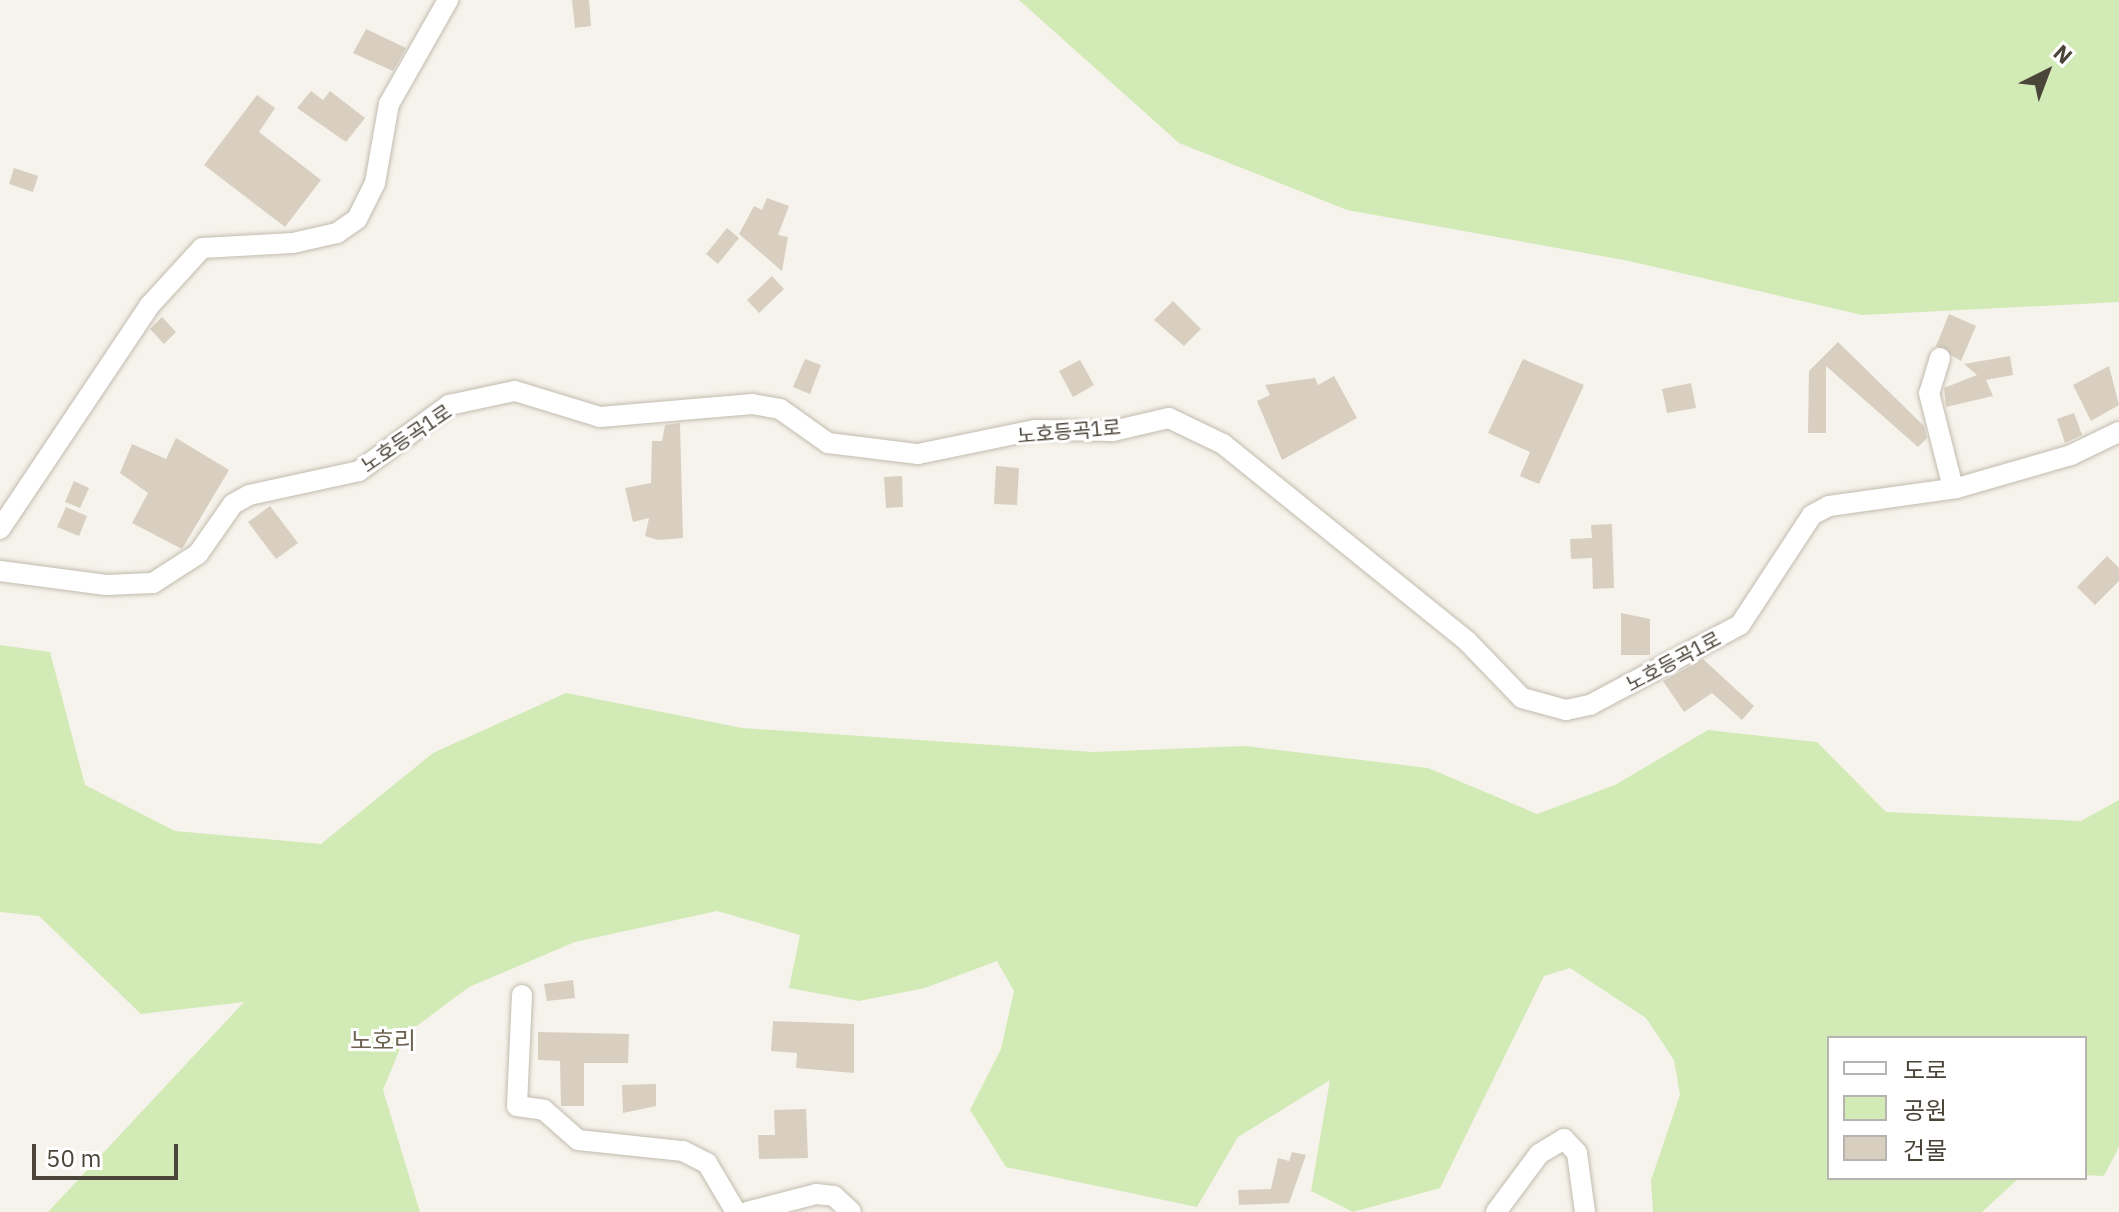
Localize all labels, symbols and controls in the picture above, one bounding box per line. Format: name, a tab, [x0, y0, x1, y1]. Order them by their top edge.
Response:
north arrow	[2007, 32, 2087, 112]
text: N	[2048, 38, 2079, 70]
street label: 노호등곡1로	[356, 399, 456, 477]
street label: 노호등곡1로	[1016, 415, 1122, 447]
street label: 노호등곡1로	[1621, 626, 1725, 696]
district label: 노호리	[350, 1027, 416, 1055]
legend	[1827, 1036, 2087, 1180]
text: 도로	[1903, 1054, 1947, 1086]
text: 공원	[1903, 1094, 1947, 1126]
scale bar	[36, 1128, 182, 1178]
text: 건물	[1903, 1134, 1947, 1166]
text: 50 m	[46, 1142, 101, 1174]

